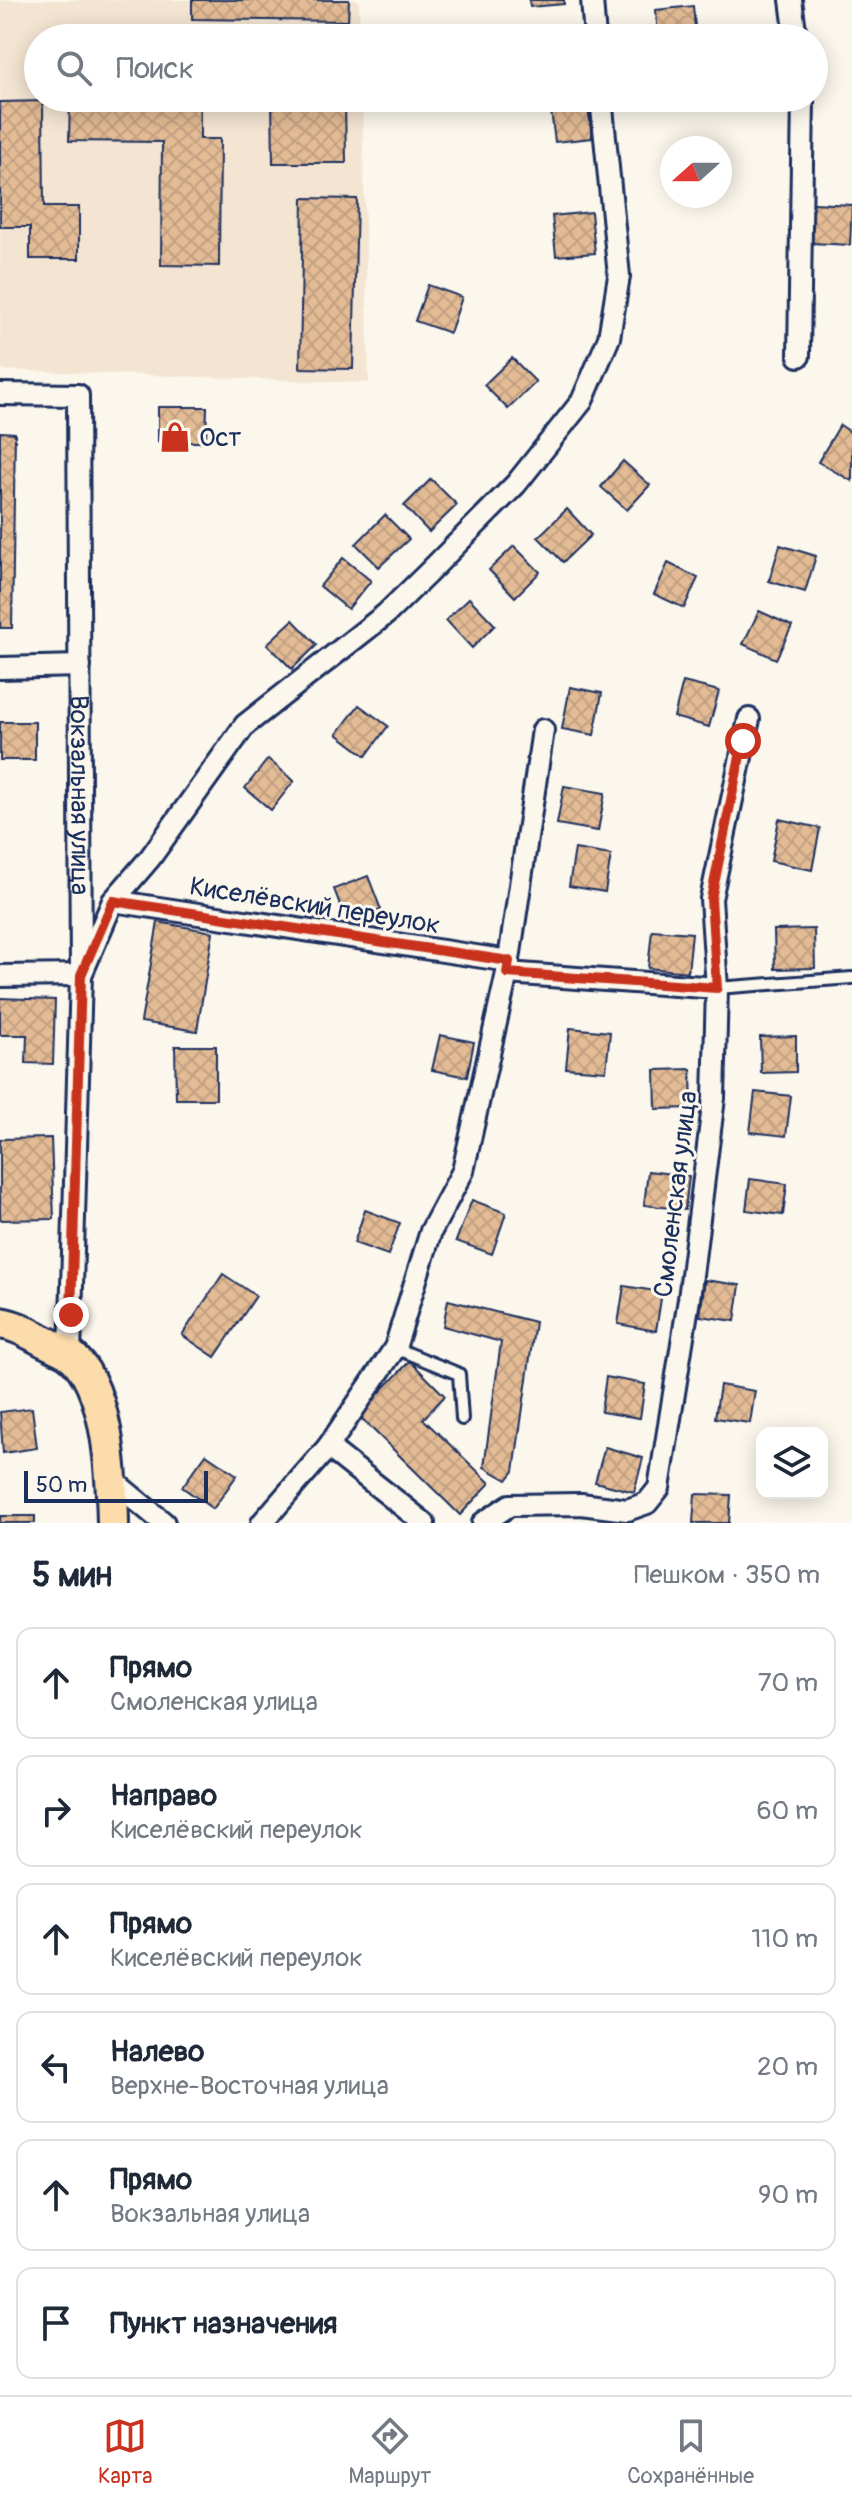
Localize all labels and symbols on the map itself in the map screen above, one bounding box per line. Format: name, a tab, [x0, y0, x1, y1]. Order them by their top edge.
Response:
north arrow	[660, 136, 732, 208]
shop icon: Ост	[158, 420, 192, 454]
place label: Ост	[199, 422, 241, 454]
street label: Вокзальная улица	[63, 695, 96, 895]
route start	[725, 723, 761, 759]
street label: Киселёвский переулок	[188, 870, 442, 942]
street label: Смоленская улица	[647, 1089, 705, 1299]
route end	[53, 1297, 89, 1333]
scale bar	[24, 1467, 208, 1503]

